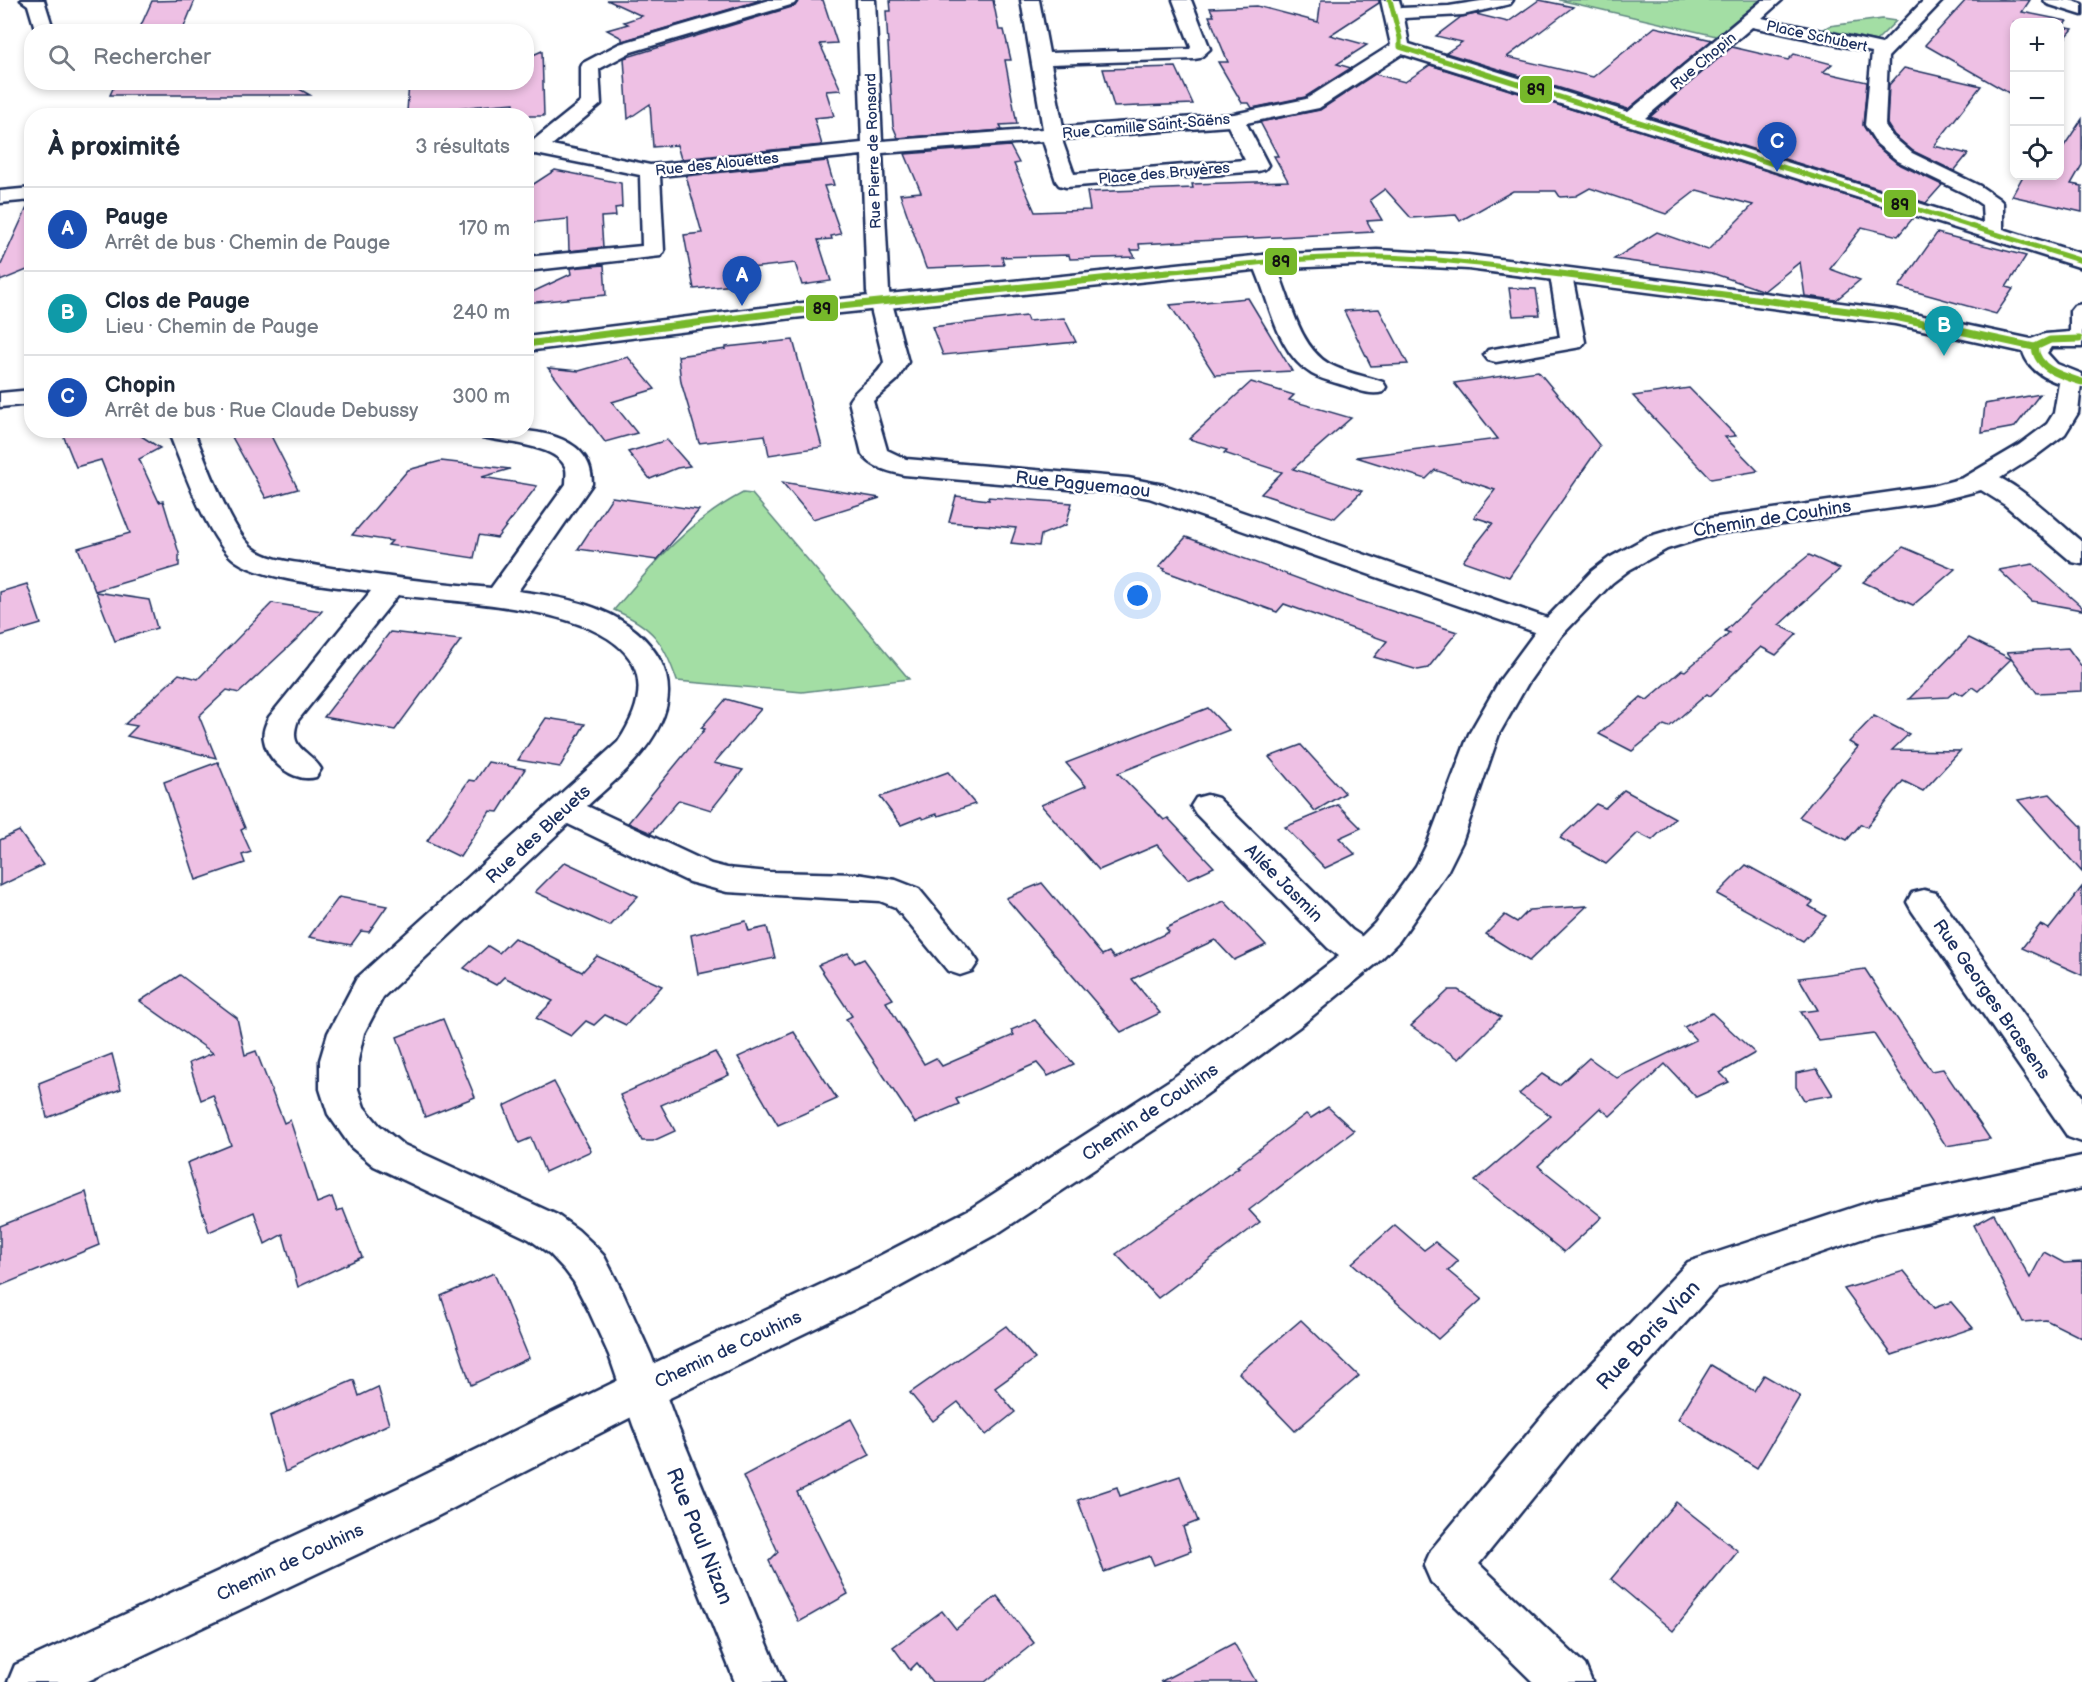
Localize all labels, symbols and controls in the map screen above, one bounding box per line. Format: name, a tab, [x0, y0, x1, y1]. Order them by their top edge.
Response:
street label: Place Schubert	[1765, 16, 1870, 57]
map controls	[2010, 18, 2064, 180]
button: +	[2010, 18, 2064, 72]
search box	[24, 24, 534, 90]
street label: Rue Chopin	[1667, 28, 1740, 94]
icon: search	[45, 41, 78, 74]
text: Rechercher	[93, 44, 211, 71]
button: −	[2010, 72, 2064, 126]
street label: Rue Pierre de Ronsard	[861, 73, 886, 229]
line badge: 89	[1519, 75, 1553, 104]
text: 89	[1527, 81, 1546, 100]
street label: Rue Camille Saint-Saëns	[1061, 110, 1231, 143]
pin: C	[1758, 122, 1796, 172]
button: locate	[2010, 126, 2064, 180]
text: À proximité	[48, 132, 180, 163]
text: 3 résultats	[415, 135, 510, 159]
street label: Rue des Alouettes	[654, 149, 780, 180]
street label: Place des Bruyères	[1097, 158, 1231, 189]
line badge: 89	[1883, 189, 1917, 218]
text: 89	[1891, 196, 1910, 215]
text: Pauge	[105, 204, 168, 231]
text: A	[61, 217, 74, 241]
text: 170 m	[459, 217, 510, 241]
text: Arrêt de bus · Chemin de Pauge	[105, 231, 390, 255]
line badge: 89	[1264, 247, 1298, 276]
text: 89	[1272, 253, 1291, 272]
pin: A	[722, 256, 762, 306]
text: Clos de Pauge	[105, 288, 250, 315]
line badge: 89	[805, 294, 839, 322]
text: 89	[813, 300, 832, 319]
text: B	[60, 301, 75, 325]
text: 240 m	[453, 301, 510, 325]
pin: B	[1924, 306, 1964, 356]
text: Lieu · Chemin de Pauge	[105, 315, 319, 339]
text: Chopin	[105, 372, 175, 399]
text: C	[60, 385, 75, 409]
text: 300 m	[452, 385, 510, 409]
text: Arrêt de bus · Rue Claude Debussy	[105, 399, 418, 423]
street label: Rue Paguemaou	[1015, 467, 1151, 502]
street label: Chemin de Couhins	[1692, 496, 1853, 541]
your location	[1123, 581, 1152, 610]
street label: Rue des Bleuets	[482, 781, 595, 888]
street label: Allée Jasmin	[1240, 840, 1327, 927]
street label: Rue Georges Brassens	[1929, 915, 2055, 1083]
street label: Chemin de Couhins	[1078, 1059, 1222, 1166]
street label: Rue Boris Vian	[1591, 1275, 1705, 1395]
street label: Chemin de Couhins	[652, 1306, 805, 1393]
street label: Rue Paul Nizan	[661, 1464, 738, 1608]
street label: Chemin de Couhins	[214, 1519, 367, 1606]

